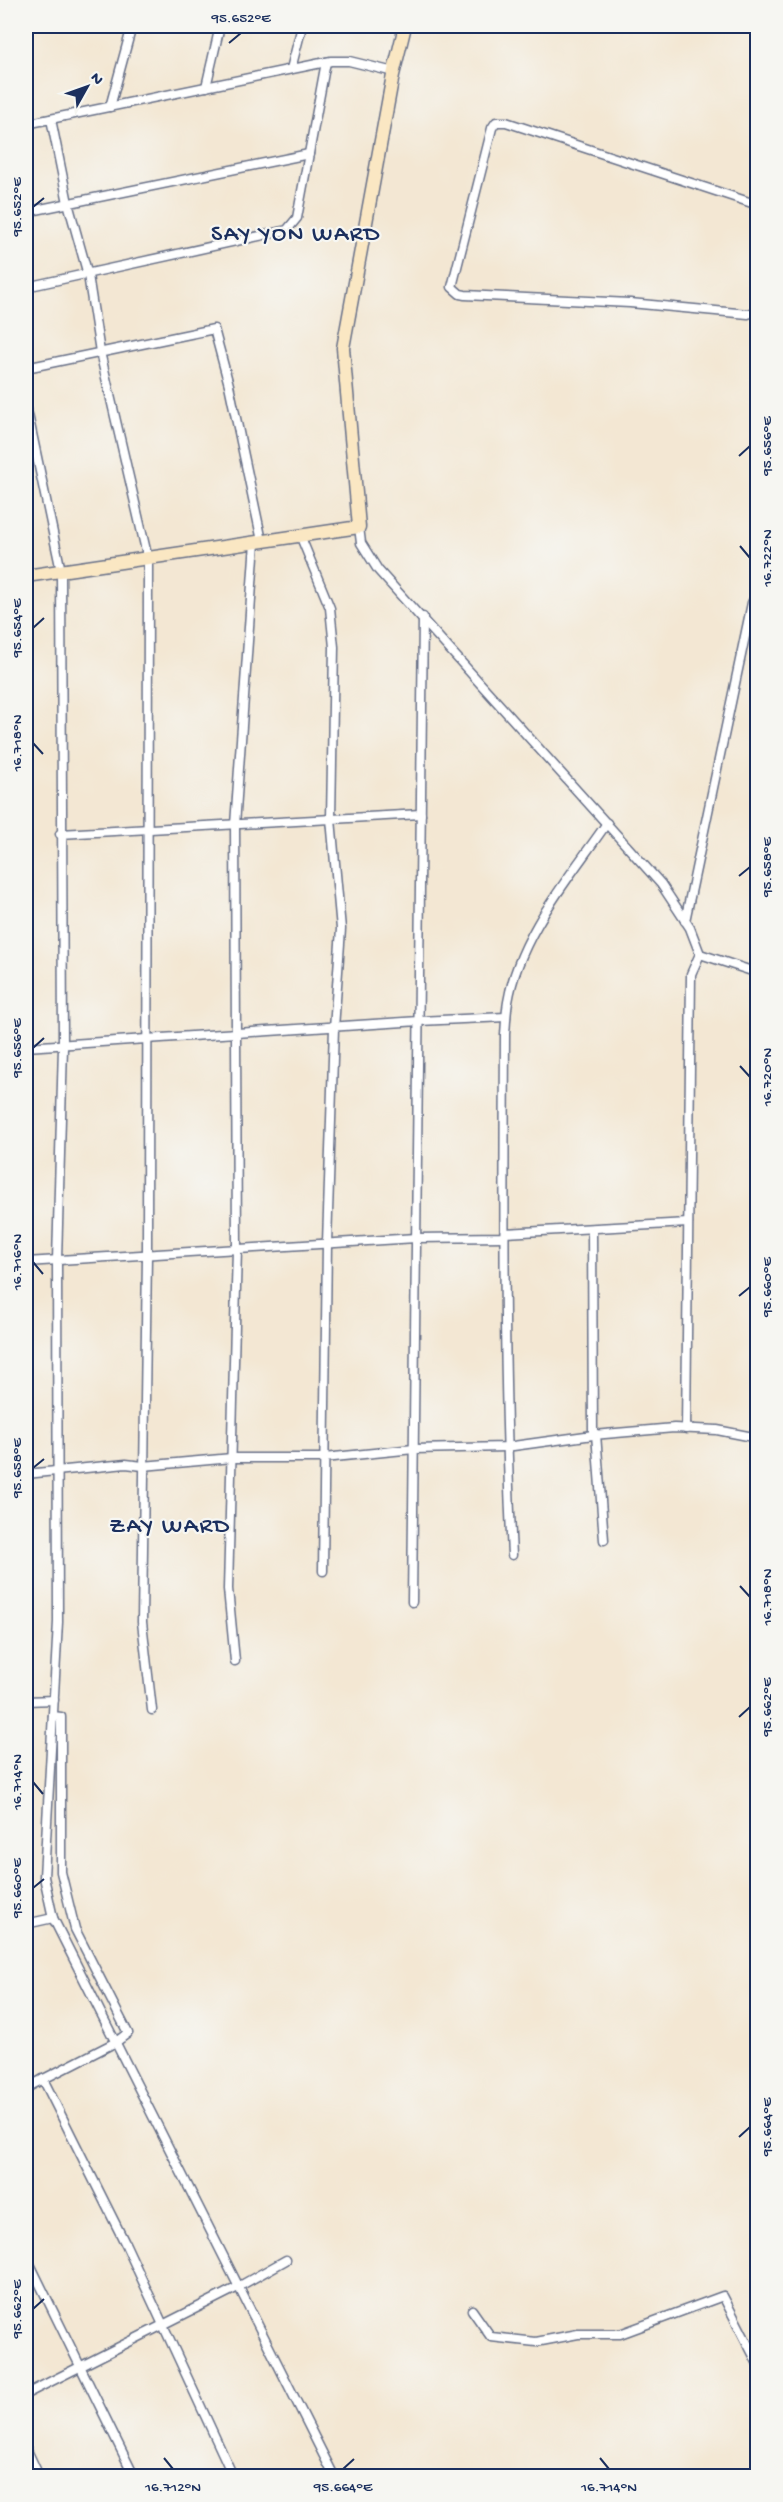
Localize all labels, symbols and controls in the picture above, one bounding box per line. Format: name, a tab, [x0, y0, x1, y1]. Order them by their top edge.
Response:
text: 95.652°E	[210, 10, 271, 28]
north arrow	[57, 57, 117, 117]
text: N	[85, 69, 107, 90]
text: 95.652°E	[9, 177, 27, 238]
district label: SAY YON WARD	[211, 221, 381, 250]
text: 95.656°E	[759, 416, 777, 477]
text: 16.722°N	[759, 529, 777, 588]
text: 95.654°E	[9, 598, 27, 658]
text: 16.718°N	[9, 714, 27, 773]
text: 95.658°E	[759, 836, 777, 898]
text: 95.656°E	[9, 1018, 27, 1079]
text: 16.720°N	[759, 1048, 777, 1107]
text: 16.716°N	[9, 1234, 27, 1291]
text: 95.660°E	[759, 1256, 777, 1318]
text: 95.658°E	[9, 1437, 27, 1499]
district label: ZAY WARD	[109, 1513, 231, 1542]
text: 16.718°N	[759, 1568, 777, 1627]
text: 95.662°E	[759, 1677, 777, 1737]
text: 16.714°N	[9, 1754, 27, 1811]
text: 95.660°E	[9, 1857, 27, 1919]
text: 95.664°E	[759, 2097, 777, 2157]
text: 95.662°E	[9, 2279, 27, 2339]
text: 16.712°N	[144, 2479, 201, 2497]
text: 95.664°E	[313, 2479, 373, 2497]
text: 16.714°N	[580, 2479, 637, 2497]

